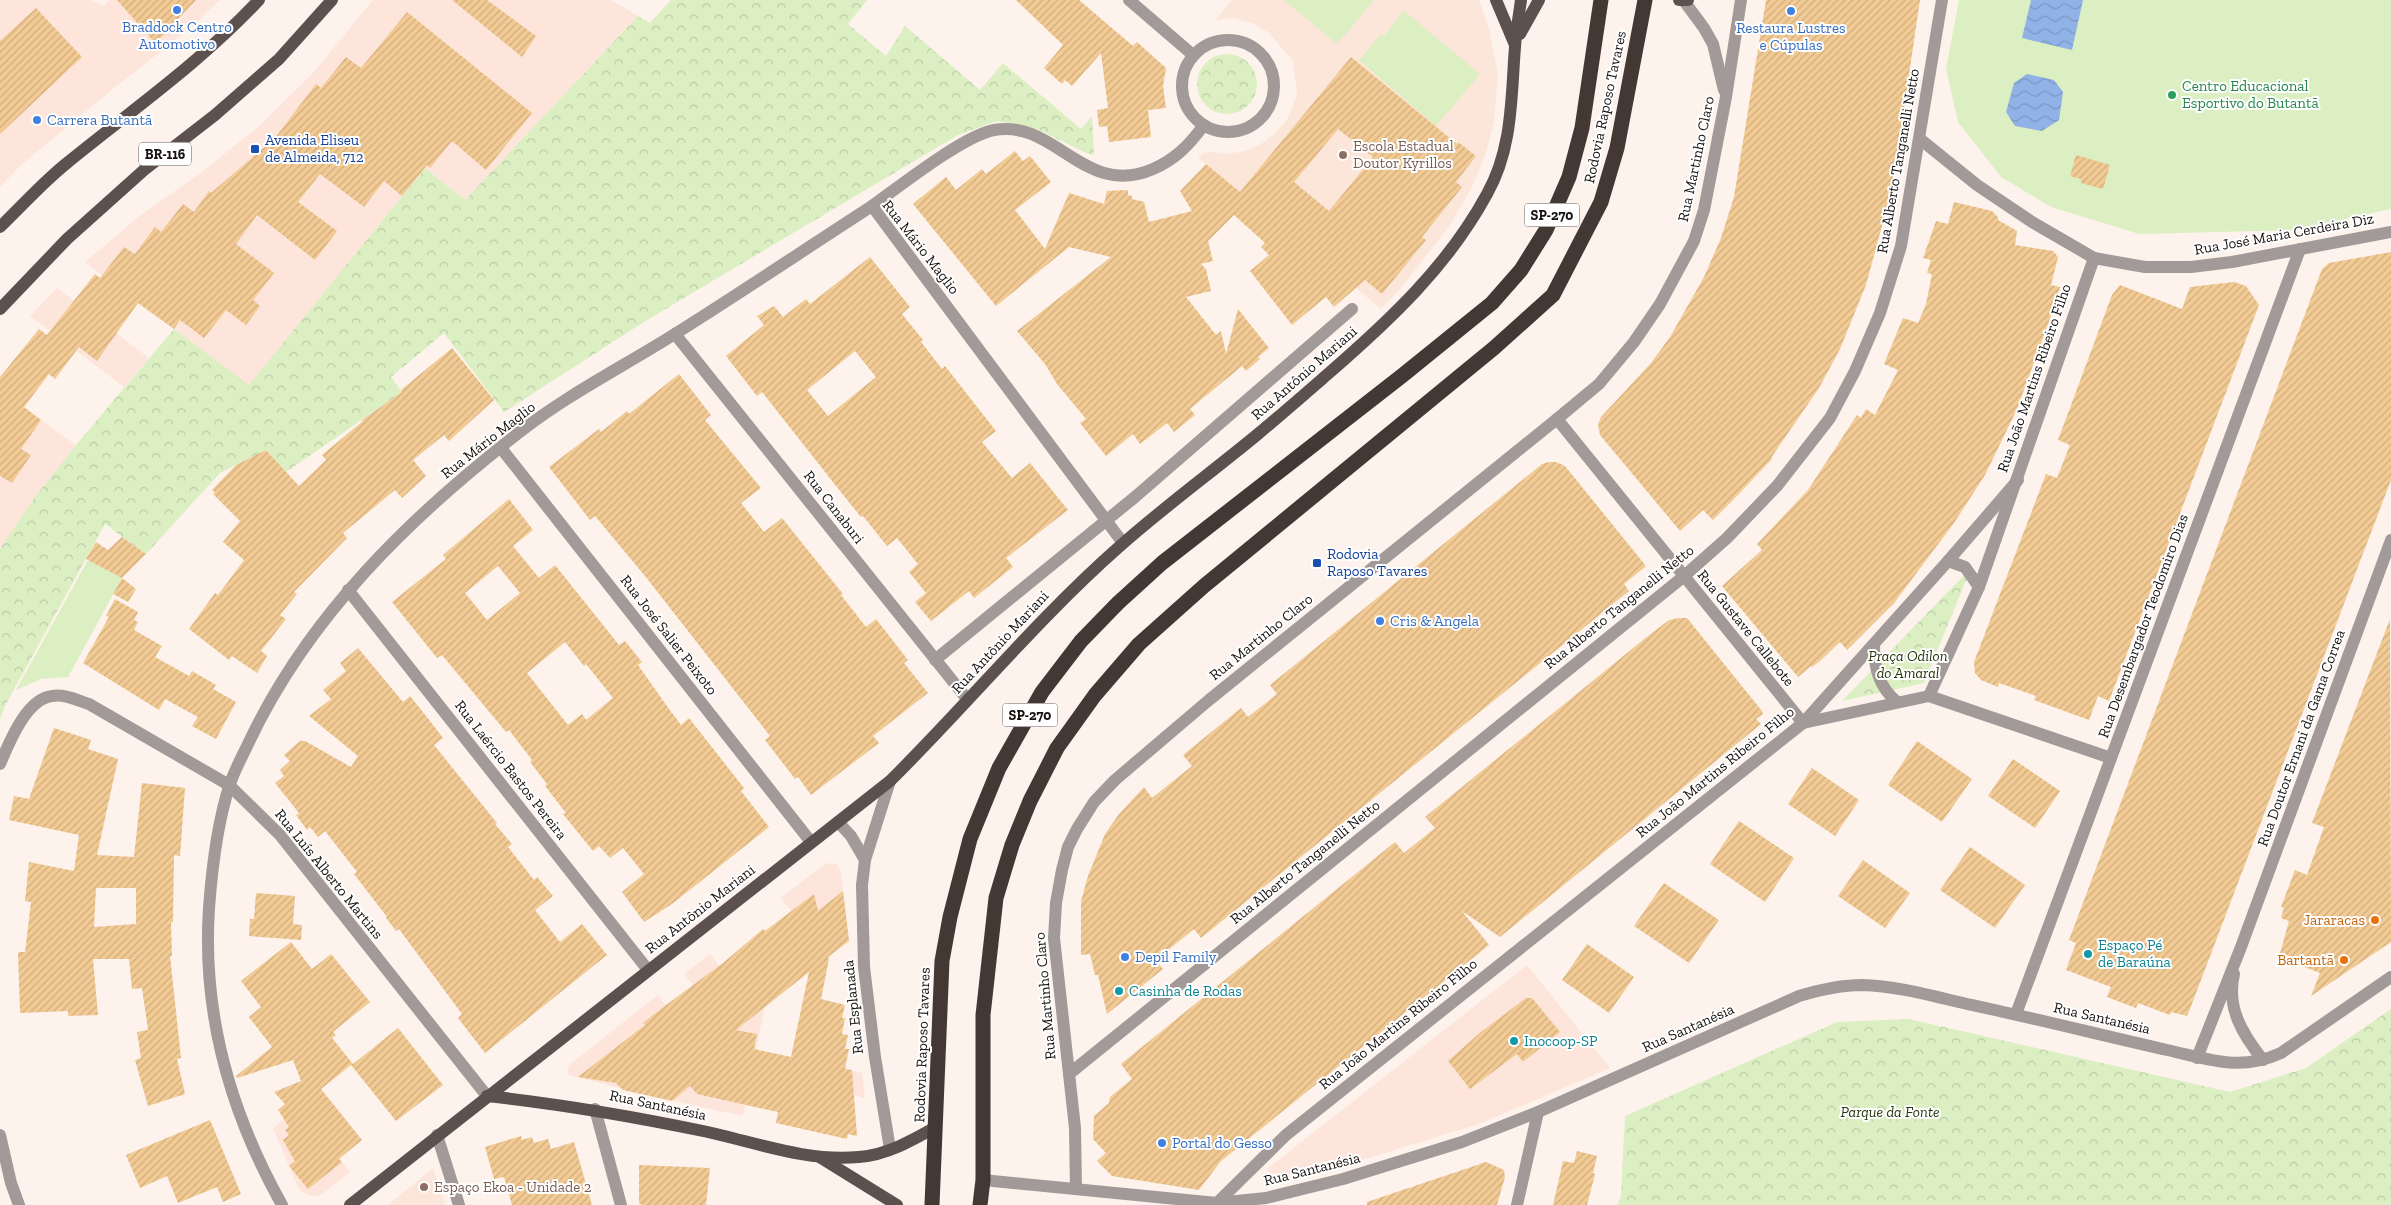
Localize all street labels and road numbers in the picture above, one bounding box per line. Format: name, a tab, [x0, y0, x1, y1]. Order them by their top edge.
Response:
street label: Rodovia Raposo Tavares	[1580, 29, 1630, 185]
street label: Rua Alberto Tanganelli Netto	[1873, 67, 1923, 255]
street label: Rua Martinho Claro	[1674, 94, 1718, 223]
road number: BR-116	[139, 142, 191, 166]
street label: Rua Mário Maglio	[879, 196, 964, 298]
road number: SP-270	[1524, 204, 1580, 226]
street label: Rua José Maria Cerdeira Diz	[2193, 209, 2375, 259]
street label: Rua João Martins Ribeiro Filho	[1993, 281, 2075, 475]
street label: Rua Antônio Mariani	[1247, 322, 1361, 424]
street label: Rua Mário Maglio	[437, 397, 539, 482]
street label: Rua Canaburi	[800, 467, 868, 547]
street label: Rua Desembargador Teodomiro Dias	[2094, 512, 2192, 740]
street label: Rua Alberto Tanganelli Netto	[1541, 541, 1698, 673]
street label: Rua Gustave Callebote	[1694, 566, 1798, 690]
street label: Rua José Salier Peixoto	[617, 571, 722, 699]
street label: Rua Antônio Mariani	[948, 587, 1052, 697]
street label: Rua Martinho Claro	[1206, 590, 1317, 684]
street label: Rua Doutor Ernani da Gama Correa	[2253, 627, 2349, 849]
street label: Rua Laércio Bastos Pereira	[451, 697, 571, 843]
street label: Rua João Martins Ribeiro Filho	[1632, 702, 1798, 841]
road number: SP-270	[1002, 704, 1058, 726]
street label: Rua Alberto Tanganelli Netto	[1227, 796, 1384, 928]
street label: Rua Luís Alberto Martins	[271, 805, 387, 943]
street label: Rua Antônio Mariani	[642, 861, 758, 957]
street label: Rua Martinho Claro	[1030, 931, 1060, 1060]
street label: Rua João Martins Ribeiro Filho	[1315, 954, 1481, 1093]
street label: Rua Esplanada	[839, 959, 867, 1055]
street label: Rodovia Raposo Tavares	[910, 967, 934, 1123]
street label: Rua Santanésia	[2052, 998, 2152, 1038]
street label: Rua Santanésia	[1639, 1000, 1737, 1056]
street label: Rua Santanésia	[608, 1086, 708, 1124]
street label: Rua Santanésia	[1262, 1148, 1362, 1190]

